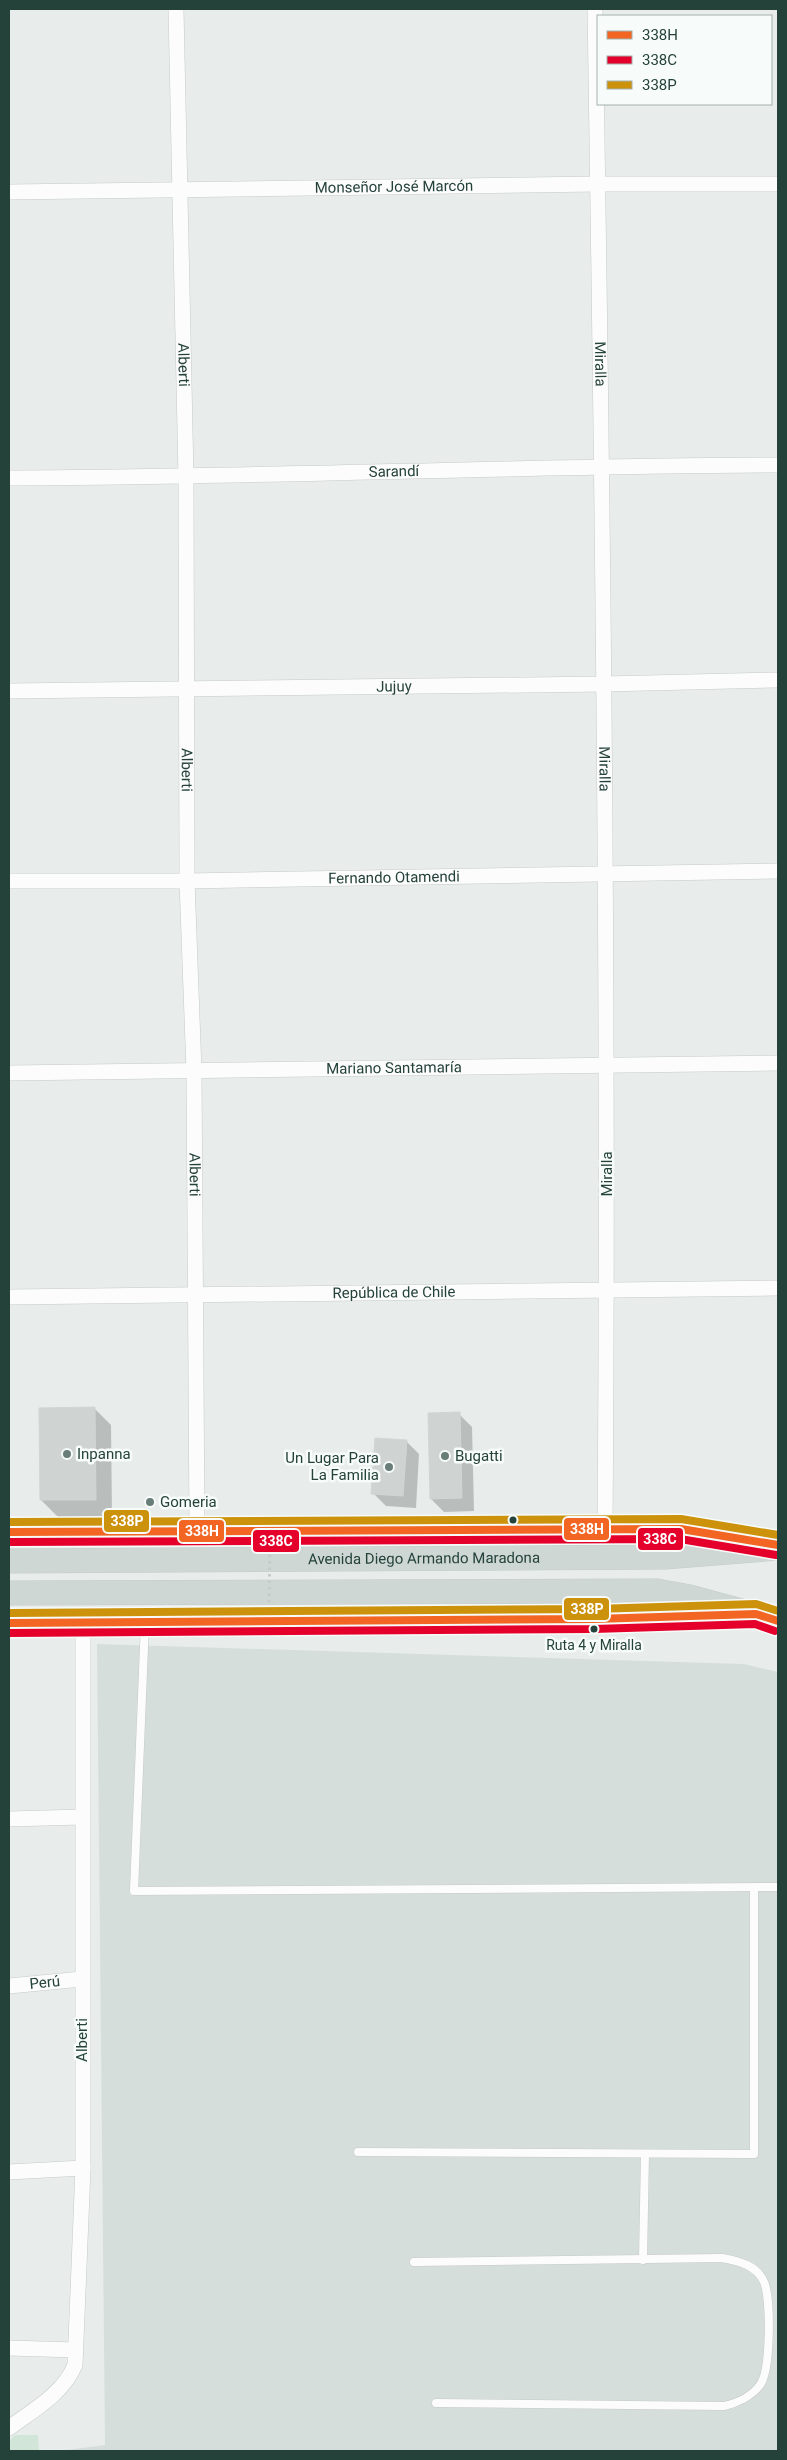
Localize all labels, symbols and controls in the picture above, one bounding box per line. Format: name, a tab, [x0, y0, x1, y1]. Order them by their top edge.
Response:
legend	[597, 15, 772, 105]
text: 338H	[642, 26, 678, 44]
text: 338C	[642, 51, 677, 69]
text: 338P	[642, 76, 677, 94]
street label: Monseñor José Marcón	[315, 177, 473, 197]
street label: Miralla	[591, 341, 609, 387]
street label: Alberti	[174, 343, 193, 387]
street label: Sarandí	[368, 462, 421, 481]
street label: Jujuy	[376, 677, 412, 696]
street label: Miralla	[595, 746, 614, 792]
street label: Alberti	[178, 748, 196, 792]
street label: Fernando Otamendi	[328, 867, 460, 888]
street label: Mariano Santamaría	[326, 1058, 462, 1078]
street label: Miralla	[598, 1151, 616, 1197]
street label: Alberti	[186, 1153, 204, 1197]
street label: República de Chile	[332, 1283, 456, 1302]
place label: Inpanna	[77, 1445, 131, 1463]
place label: Bugatti	[455, 1447, 503, 1465]
marker: Inpanna	[61, 1448, 73, 1460]
place label: Un Lugar Para La Familia	[285, 1449, 379, 1484]
marker: Bugatti	[439, 1450, 451, 1462]
marker: Un Lugar Para La Familia	[383, 1461, 395, 1473]
place label: Gomeria	[160, 1493, 217, 1511]
marker: Gomeria	[144, 1496, 156, 1508]
line badge: 338P	[103, 1509, 150, 1533]
text: 338P	[110, 1513, 144, 1529]
unlabelled marker	[508, 1515, 518, 1525]
line badge: 338H	[563, 1517, 610, 1541]
line badge: 338H	[178, 1519, 225, 1543]
text: 338H	[570, 1521, 604, 1537]
text: 338H	[185, 1523, 219, 1539]
line badge: 338C	[637, 1527, 684, 1551]
line badge: 338C	[252, 1529, 300, 1553]
text: 338C	[643, 1531, 677, 1547]
text: 338C	[259, 1533, 293, 1549]
street label: Avenida Diego Armando Maradona	[308, 1549, 540, 1568]
line badge: 338P	[563, 1597, 610, 1621]
text: 338P	[570, 1601, 604, 1617]
marker: Ruta 4 y Miralla	[589, 1624, 599, 1634]
place label: Ruta 4 y Miralla	[546, 1637, 642, 1653]
street label: Perú	[29, 1972, 61, 1993]
street label: Alberti	[73, 2018, 91, 2062]

